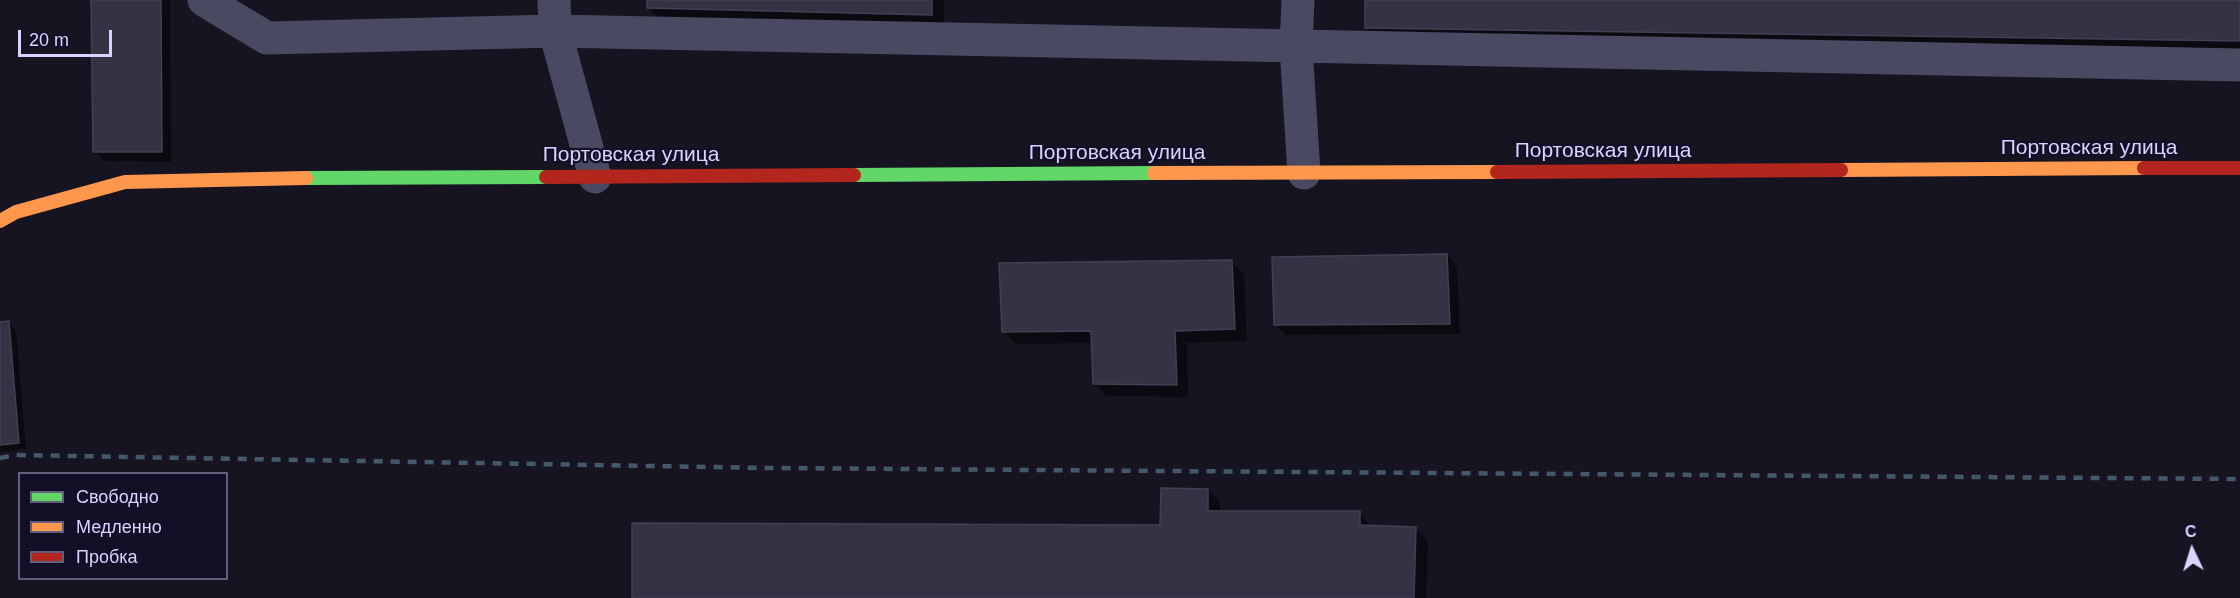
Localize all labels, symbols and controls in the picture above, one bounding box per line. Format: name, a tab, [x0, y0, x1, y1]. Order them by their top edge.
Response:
scale bar	[21, 18, 116, 56]
text: 20 m	[29, 30, 69, 50]
street label: Портовская улица	[2001, 135, 2177, 161]
street label: Портовская улица	[1515, 138, 1691, 164]
street label: Портовская улица	[1029, 140, 1205, 166]
street label: Портовская улица	[543, 142, 719, 168]
legend	[18, 472, 228, 580]
text: Свободно	[76, 487, 159, 507]
text: Медленно	[76, 517, 162, 537]
north arrow	[2162, 520, 2222, 580]
text: С	[2184, 523, 2197, 540]
text: Пробка	[76, 547, 138, 567]

